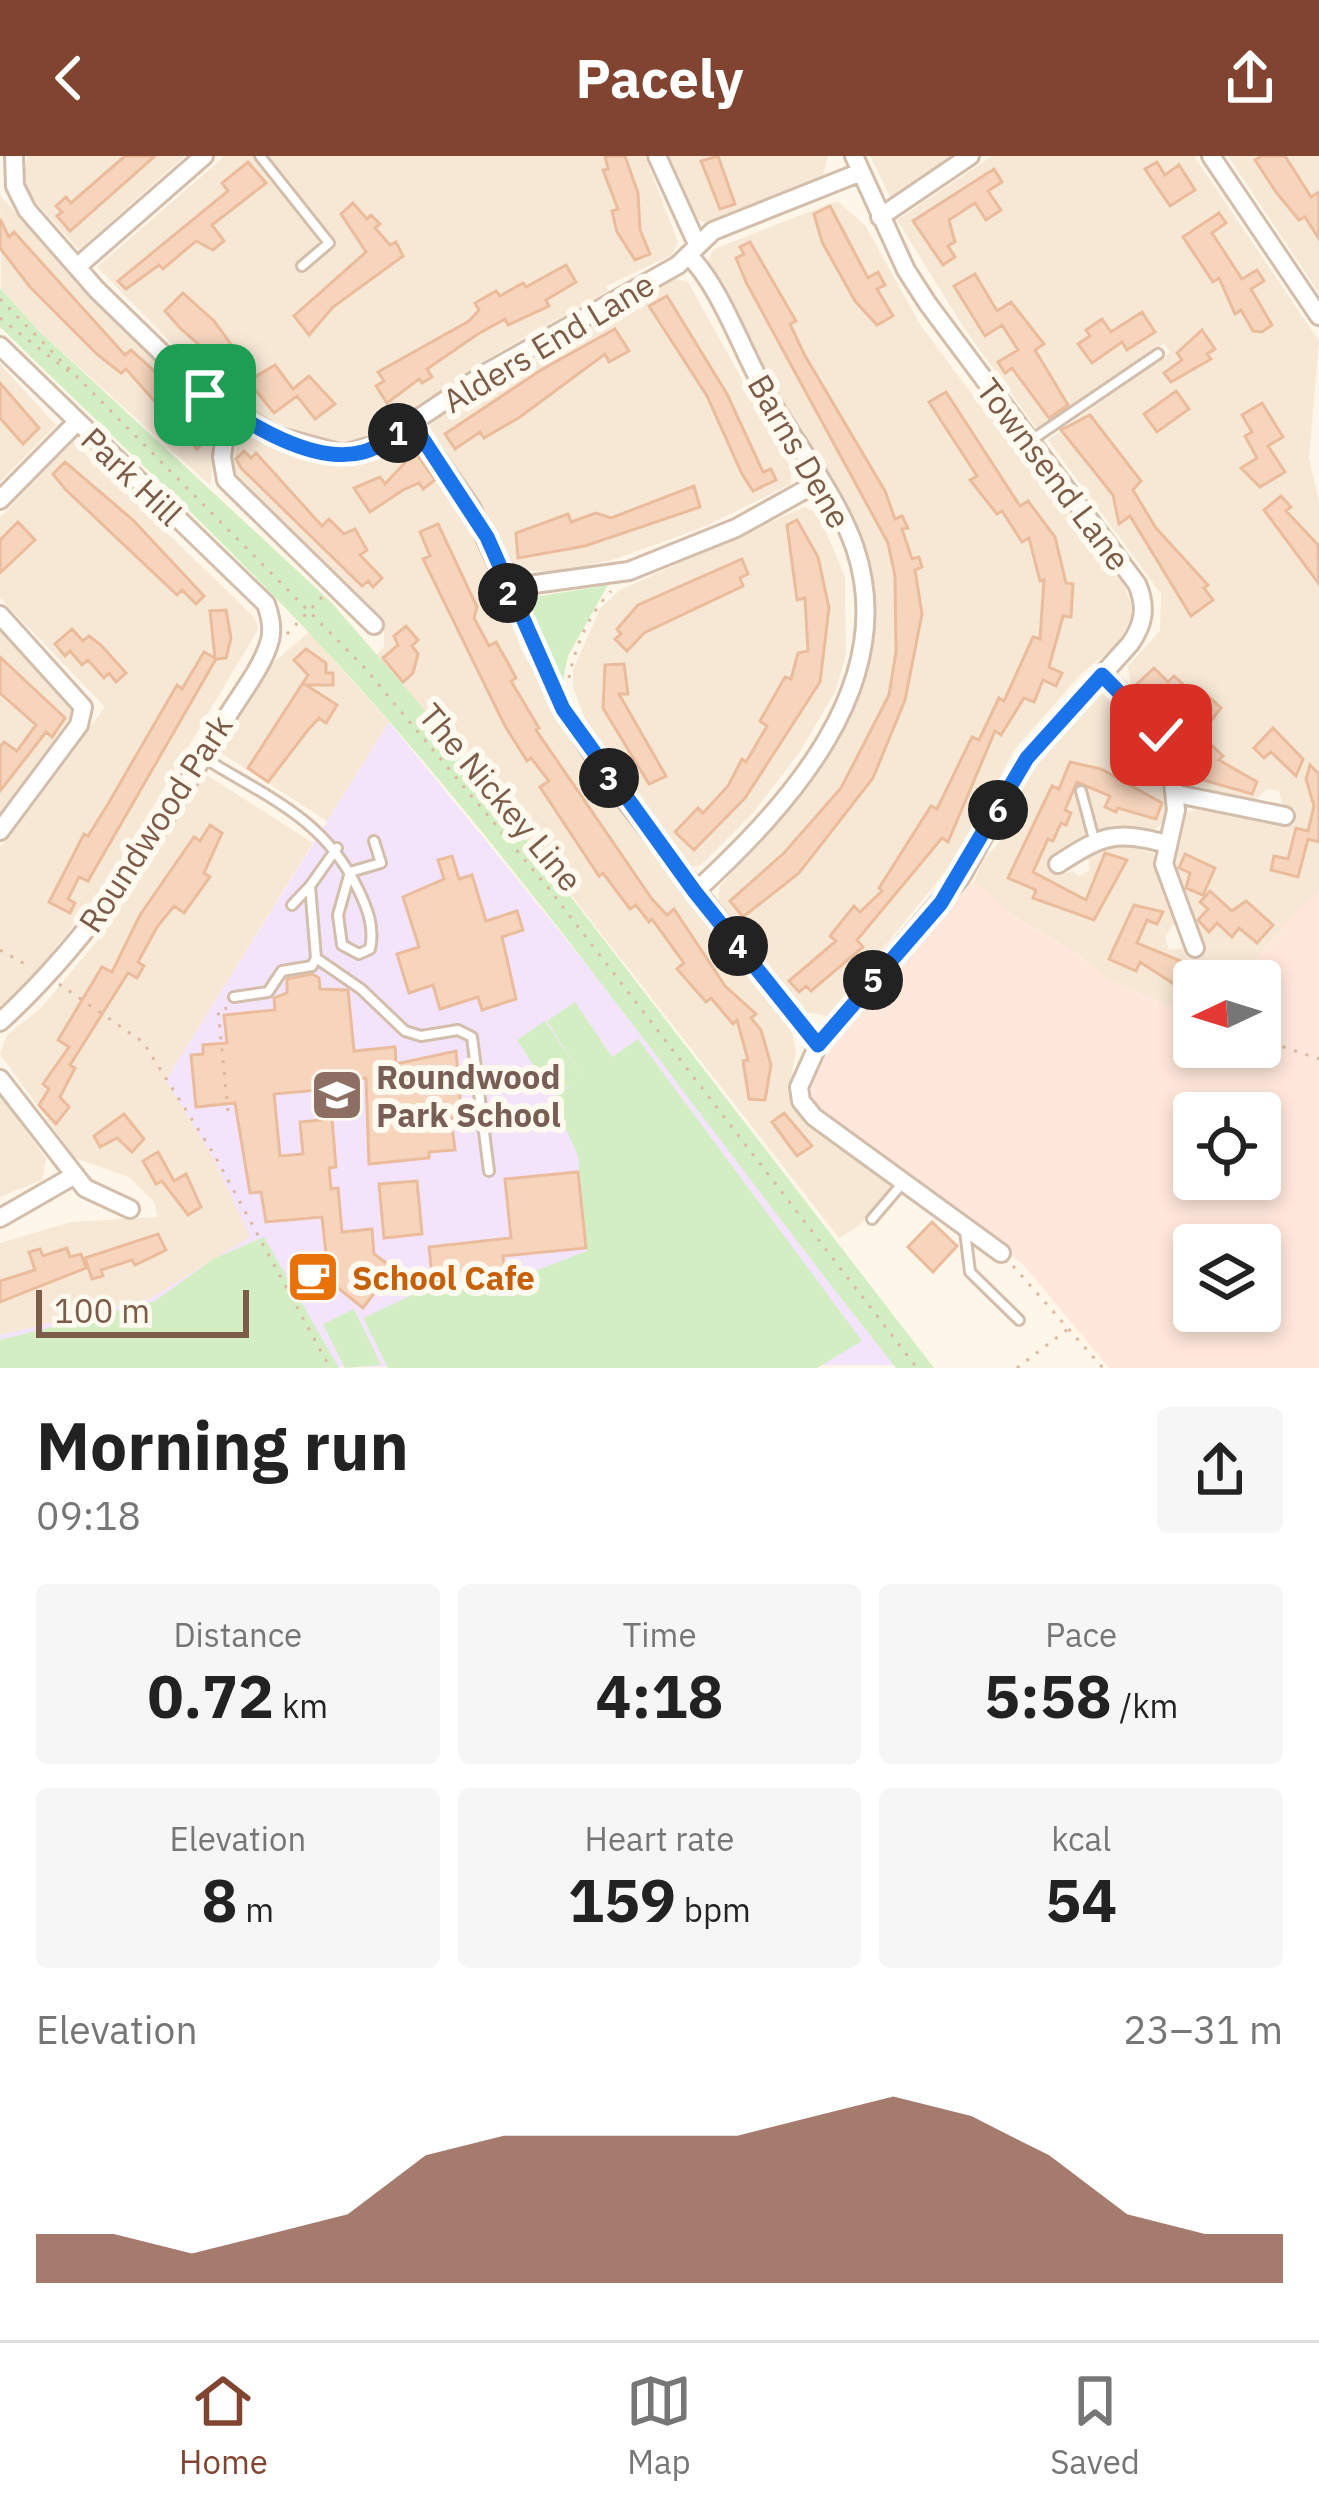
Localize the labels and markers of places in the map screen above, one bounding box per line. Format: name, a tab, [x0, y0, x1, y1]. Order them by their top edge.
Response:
pin	[154, 344, 256, 446]
pin: 1	[368, 403, 428, 463]
pin: 2	[478, 563, 538, 623]
pin	[1110, 684, 1212, 786]
pin: 3	[579, 748, 639, 808]
pin: 6	[968, 780, 1028, 840]
pin: 4	[708, 916, 768, 976]
pin: 5	[843, 950, 903, 1010]
place label: Roundwood Park School	[376, 1055, 561, 1136]
school or university icon: Roundwood Park School	[309, 1067, 365, 1123]
cafe icon: School Cafe	[285, 1249, 341, 1305]
place label: School Cafe	[352, 1256, 535, 1299]

